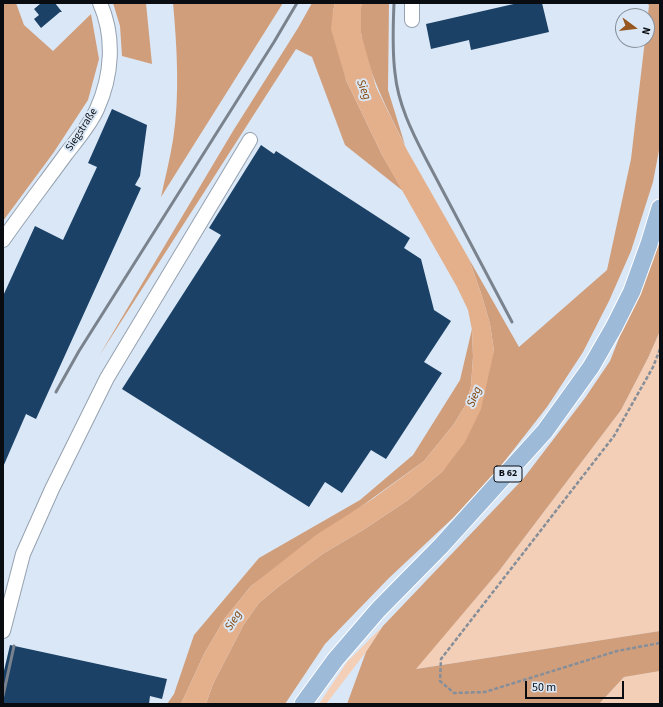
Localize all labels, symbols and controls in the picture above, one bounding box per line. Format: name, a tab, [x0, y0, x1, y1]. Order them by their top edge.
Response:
north arrow	[615, 8, 655, 48]
text: N	[638, 25, 654, 36]
water label: Sieg	[352, 78, 374, 102]
street label: Siegstraße	[63, 106, 101, 154]
water label: Sieg	[464, 385, 486, 409]
road number: B 62	[494, 466, 522, 482]
water label: Sieg	[222, 608, 246, 634]
scale bar	[527, 673, 626, 699]
text: 50 m	[532, 679, 556, 696]

